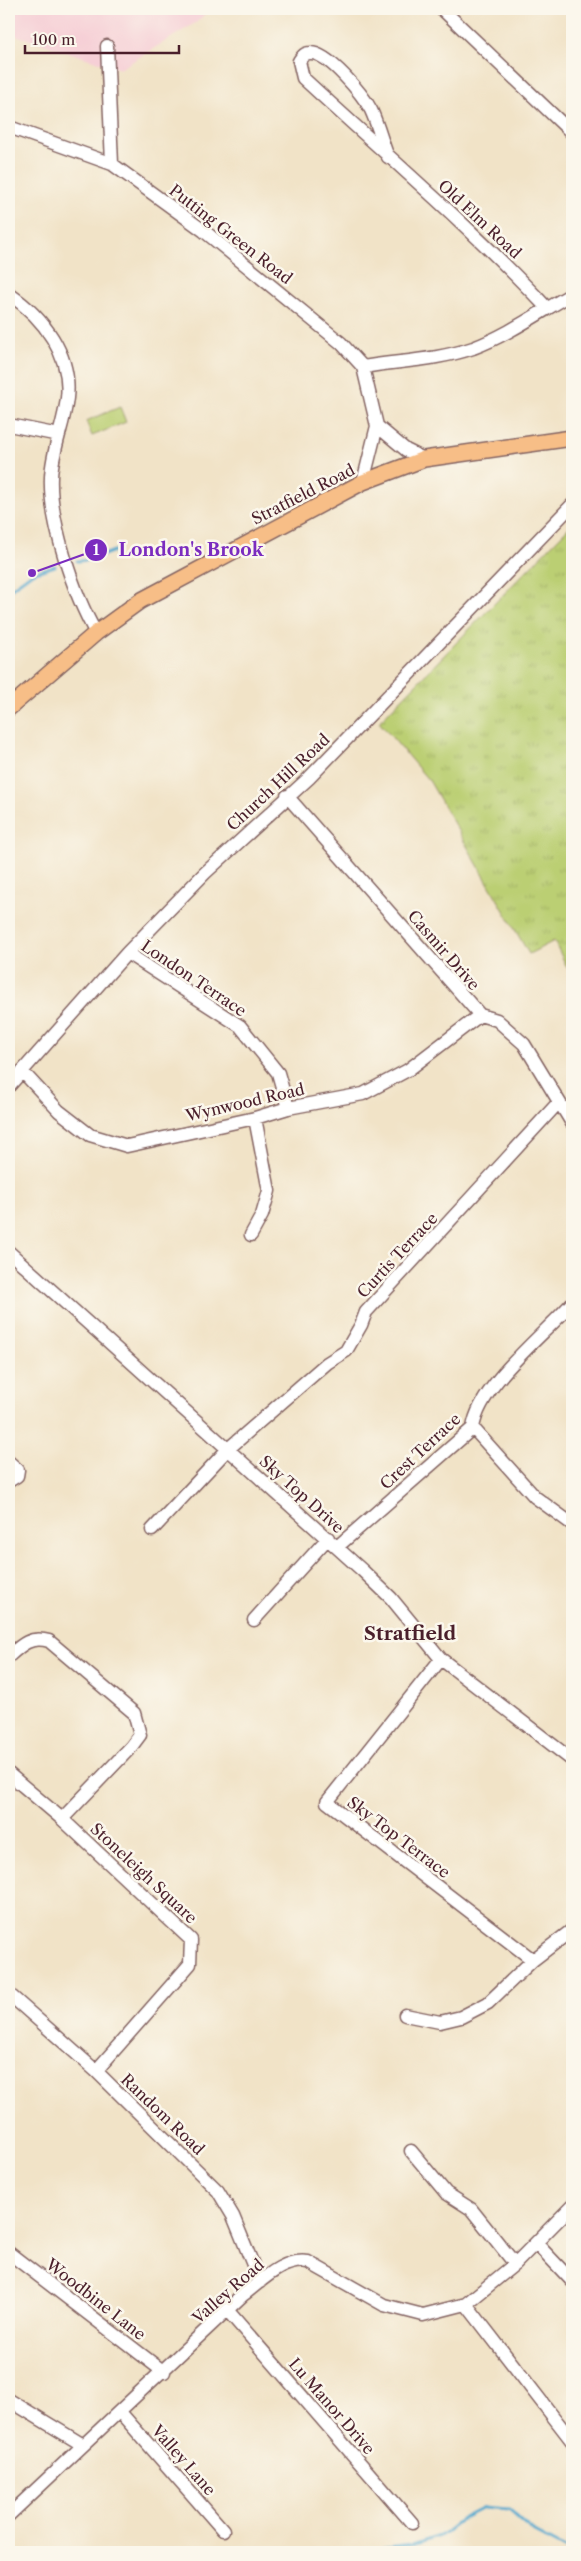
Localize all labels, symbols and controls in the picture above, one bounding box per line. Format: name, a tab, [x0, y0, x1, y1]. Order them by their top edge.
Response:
scale bar	[25, 22, 179, 54]
text: 100 m	[32, 30, 75, 49]
street label: Old Elm Road	[434, 175, 526, 263]
street label: Putting Green Road	[166, 180, 297, 288]
street label: Stratfield Road	[248, 459, 358, 529]
callout: London's Brook	[84, 533, 274, 566]
text: London's Brook	[118, 539, 265, 561]
text: 1	[93, 540, 100, 559]
street label: Church Hill Road	[222, 729, 334, 835]
street label: Casmir Drive	[404, 906, 484, 994]
street label: London Terrace	[138, 936, 250, 1021]
street label: Wynwood Road	[183, 1079, 307, 1126]
street label: Curtis Terrace	[353, 1208, 441, 1302]
street label: Crest Terrace	[376, 1409, 464, 1493]
street label: Sky Top Drive	[256, 1451, 348, 1537]
district label: Stratfield	[364, 1622, 456, 1645]
street label: Sky Top Terrace	[344, 1792, 454, 1882]
street label: Stoneleigh Square	[87, 1819, 201, 1928]
street label: Random Road	[117, 2069, 209, 2159]
street label: Woodbine Lane	[41, 2253, 150, 2344]
street label: Valley Road	[187, 2254, 268, 2328]
street label: Lu Manor Drive	[285, 2354, 379, 2458]
street label: Valley Lane	[147, 2420, 220, 2500]

